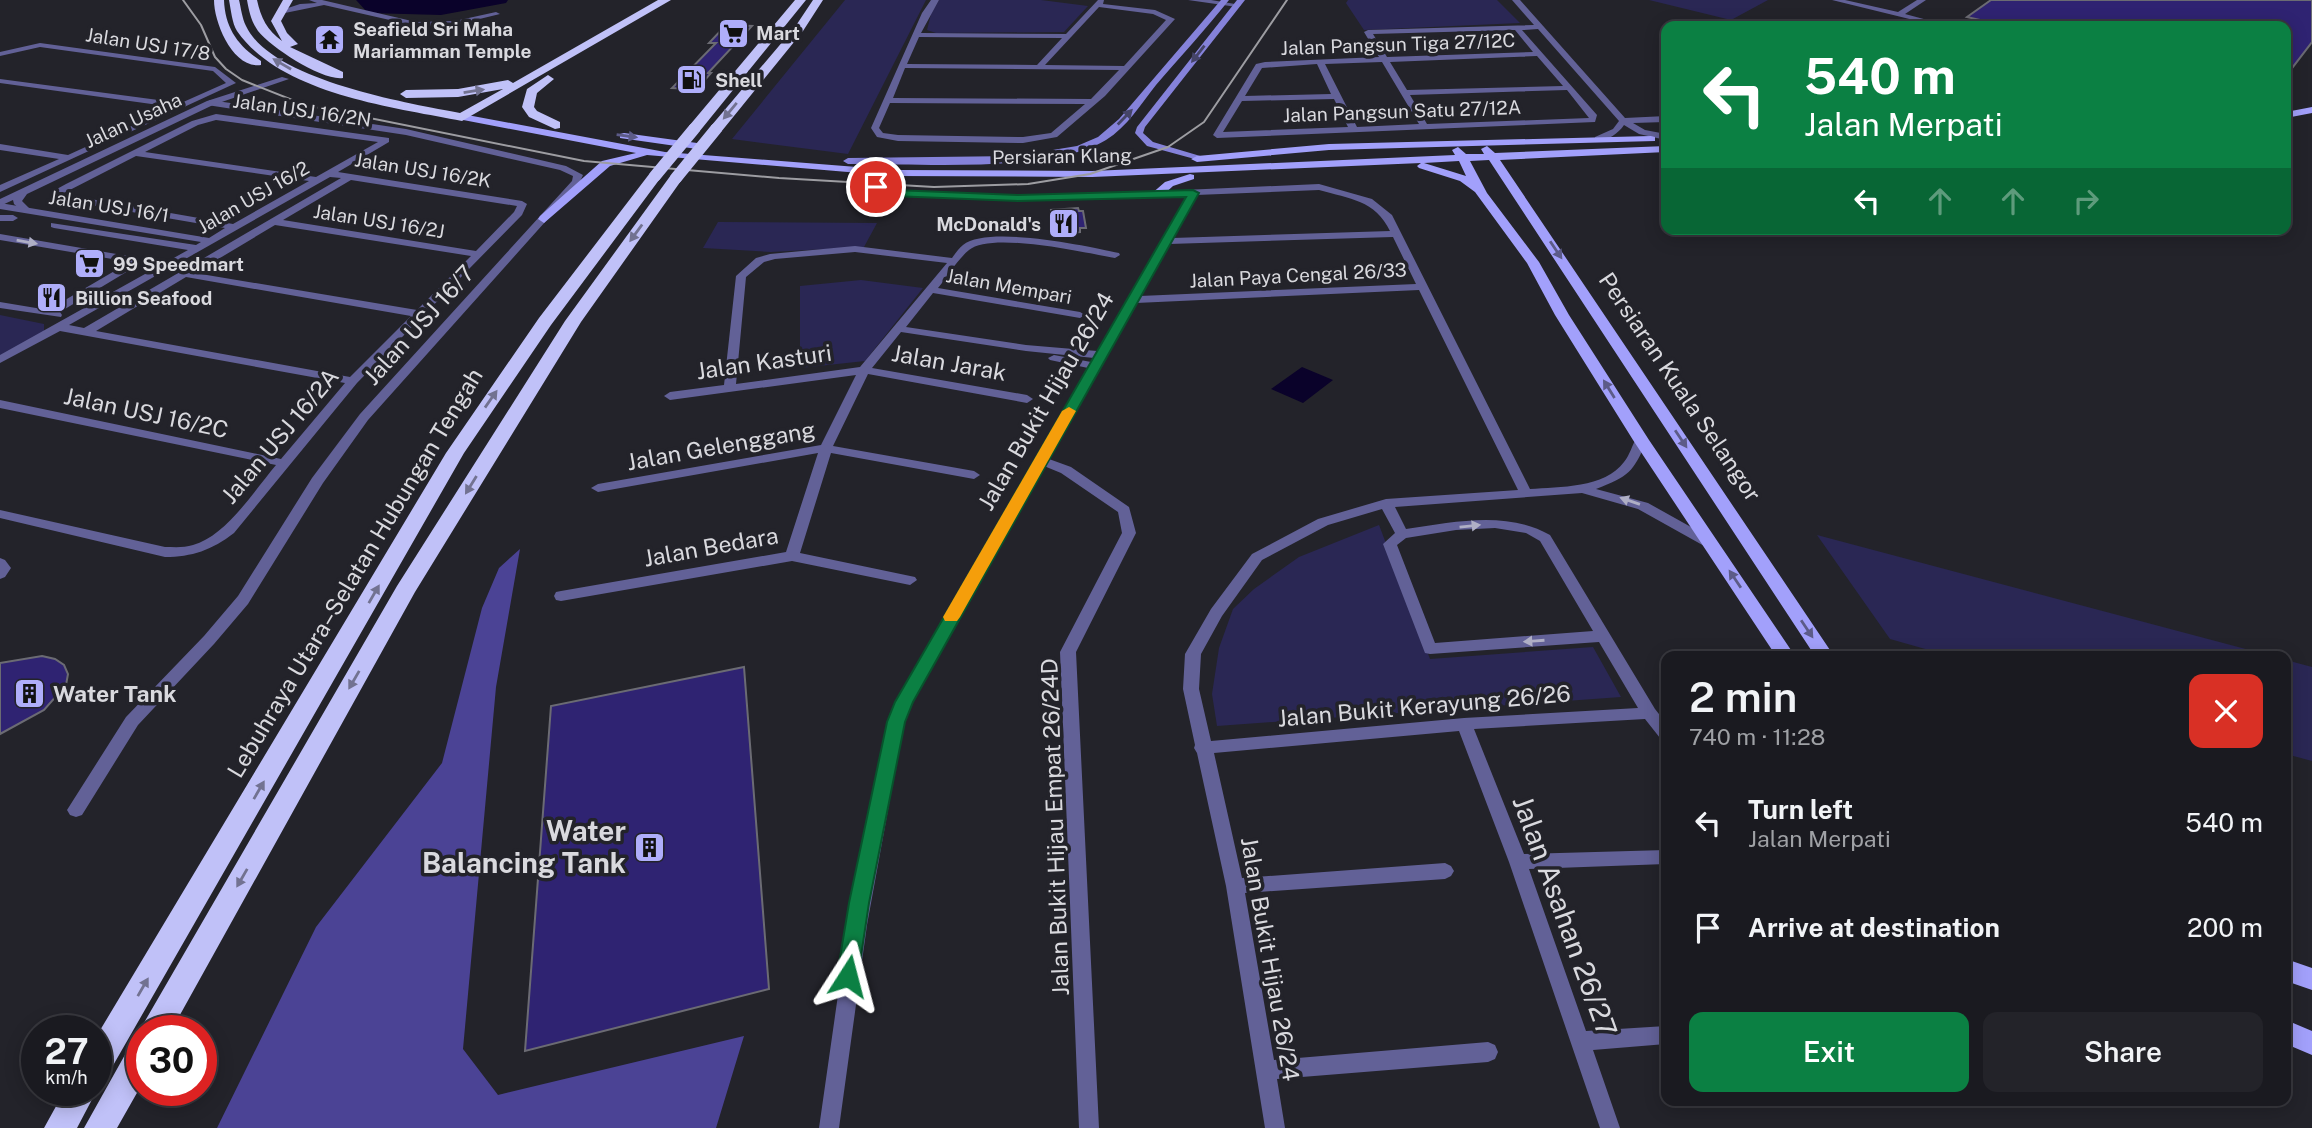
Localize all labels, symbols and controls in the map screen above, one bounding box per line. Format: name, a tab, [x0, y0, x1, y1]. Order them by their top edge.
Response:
supermarket icon: Mart	[716, 16, 750, 50]
place label: Seafield Sri Maha Mariamman Temple	[353, 18, 532, 62]
place label: Mart	[756, 22, 800, 44]
street label: Jalan USJ 17/8	[84, 23, 212, 65]
temple icon: Seafield Sri Maha Mariamman Temple	[313, 23, 347, 57]
street label: Jalan Pangsun Tiga 27/12C	[1280, 29, 1516, 59]
one-way arrow	[1191, 44, 1206, 62]
text: 540 m	[1804, 47, 1956, 105]
icon: left	[1689, 49, 1780, 140]
one-way arrow	[272, 58, 292, 70]
fuel station icon: Shell	[675, 63, 709, 97]
place label: Shell	[715, 69, 763, 91]
one-way arrow	[463, 85, 485, 96]
street label: Jalan Usaha	[81, 88, 185, 152]
street label: Jalan USJ 16/2N	[231, 89, 373, 131]
street label: Jalan Pangsun Satu 27/12A	[1282, 96, 1522, 126]
one-way arrow	[722, 102, 738, 120]
text: Jalan Merpati	[1804, 106, 2003, 143]
one-way arrow	[1116, 108, 1133, 125]
one-way arrow	[616, 131, 638, 142]
street label: Persiaran Klang	[992, 144, 1132, 168]
street label: Jalan USJ 16/2K	[353, 148, 493, 192]
street label: Jalan USJ 16/2	[193, 156, 313, 238]
pin	[846, 157, 906, 217]
icon: arrive	[857, 168, 895, 206]
icon: left	[1848, 182, 1886, 220]
icon: ahead	[1921, 182, 1959, 220]
icon: ahead	[1994, 182, 2032, 220]
icon: right	[2067, 182, 2105, 220]
street label: Jalan USJ 16/1	[47, 186, 171, 226]
street label: Jalan USJ 16/2J	[312, 200, 446, 242]
restaurant icon: McDonald's	[1047, 207, 1081, 241]
place label: McDonald's	[936, 213, 1041, 235]
one-way arrow	[629, 224, 643, 242]
one-way arrow	[17, 237, 39, 248]
one-way arrow	[1549, 240, 1562, 259]
supermarket icon: 99 Speedmart	[73, 247, 107, 281]
place label: 99 Speedmart	[113, 253, 244, 275]
street label: Jalan Paya Cengal 26/33	[1189, 258, 1407, 292]
street label: Jalan USJ 16/7	[358, 259, 479, 390]
street label: Jalan Mempari	[944, 264, 1074, 308]
street label: Persiaran Kuala Selangor	[1594, 267, 1767, 506]
restaurant icon: Billion Seafood	[35, 281, 69, 315]
place label: Billion Seafood	[75, 287, 212, 309]
street label: Jalan Bukit Hijau 26/24	[972, 287, 1119, 515]
street label: Jalan Kasturi	[694, 339, 833, 384]
street label: Jalan Jarak	[890, 339, 1009, 386]
street label: Jalan USJ 16/2A	[215, 363, 344, 509]
street label: Lebuhraya Utara–Selatan Hubungan Tengah	[221, 363, 488, 782]
one-way arrow	[1603, 380, 1616, 399]
street label: Jalan USJ 16/2C	[61, 382, 231, 443]
one-way arrow	[484, 390, 498, 408]
street label: Jalan Gelenggang	[625, 416, 817, 475]
one-way arrow	[1675, 430, 1688, 449]
one-way arrow	[465, 475, 478, 494]
one-way arrow	[1619, 495, 1640, 506]
street label: Jalan Bedara	[641, 521, 780, 572]
one-way arrow	[1459, 521, 1481, 532]
one-way arrow	[1728, 569, 1741, 589]
one-way arrow	[368, 585, 380, 604]
one-way arrow	[1800, 620, 1814, 638]
one-way arrow	[1523, 636, 1545, 647]
street label: Jalan Bukit Hijau Empat 26/24D	[1035, 658, 1074, 996]
one-way arrow	[348, 670, 360, 690]
text: 2 min	[1689, 672, 1797, 721]
button: close	[2189, 674, 2263, 748]
building icon: Water Tank	[13, 677, 47, 711]
street label: Jalan Bukit Kerayung 26/26	[1276, 679, 1572, 732]
place label: Water Tank	[53, 680, 177, 707]
text: 740 m · 11:28	[1689, 723, 1826, 750]
one-way arrow	[252, 781, 265, 800]
street label: Jalan Asahan 26/27	[1506, 791, 1624, 1041]
text: Turn left	[1748, 794, 1853, 825]
icon: left	[1689, 804, 1727, 842]
text: 540 m	[2185, 807, 2263, 838]
place label: Water Balancing Tank	[422, 814, 626, 879]
text: Jalan Merpati	[1748, 825, 1891, 852]
building icon: Water Balancing Tank	[632, 830, 666, 864]
street label: Jalan Bukit Hijau 26/24	[1236, 835, 1305, 1083]
one-way arrow	[236, 868, 248, 888]
icon: arrive	[1689, 909, 1727, 947]
text: Arrive at destination	[1748, 912, 2000, 943]
text: 200 m	[2187, 912, 2263, 943]
position arrow	[811, 939, 885, 1013]
one-way arrow	[137, 977, 150, 996]
button: Exit	[1689, 1012, 1969, 1092]
button: Share	[1983, 1012, 2263, 1092]
speed limit sign: 30	[126, 1015, 217, 1106]
text: 27	[44, 1031, 89, 1072]
text: km/h	[45, 1067, 88, 1088]

